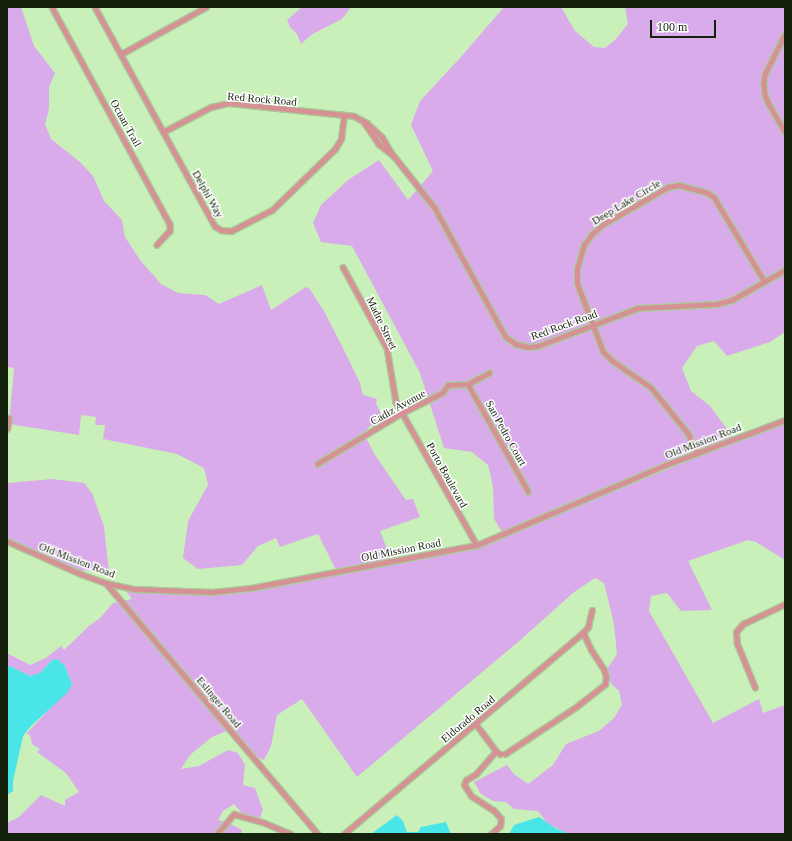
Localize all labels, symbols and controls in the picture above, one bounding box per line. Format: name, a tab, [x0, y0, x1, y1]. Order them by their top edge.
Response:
scale bar	[652, 12, 718, 38]
text: 100 m	[657, 20, 687, 34]
street label: Red Rock Road	[227, 89, 297, 109]
street label: Ocuan Trail	[108, 97, 144, 149]
street label: Delphi Way	[189, 168, 227, 220]
street label: Deep Lake Circle	[589, 176, 663, 228]
street label: Madre Street	[364, 294, 400, 352]
street label: Red Rock Road	[529, 307, 599, 343]
street label: Cadiz Avenue	[368, 386, 428, 428]
street label: San Pedro Court	[483, 398, 529, 468]
street label: Old Mission Road	[663, 420, 743, 462]
street label: Porto Boulevard	[424, 440, 470, 510]
street label: Old Mission Road	[360, 536, 442, 564]
street label: Old Mission Road	[37, 539, 117, 581]
street label: Eslinger Road	[194, 674, 244, 730]
street label: Eldorado Road	[438, 693, 498, 745]

